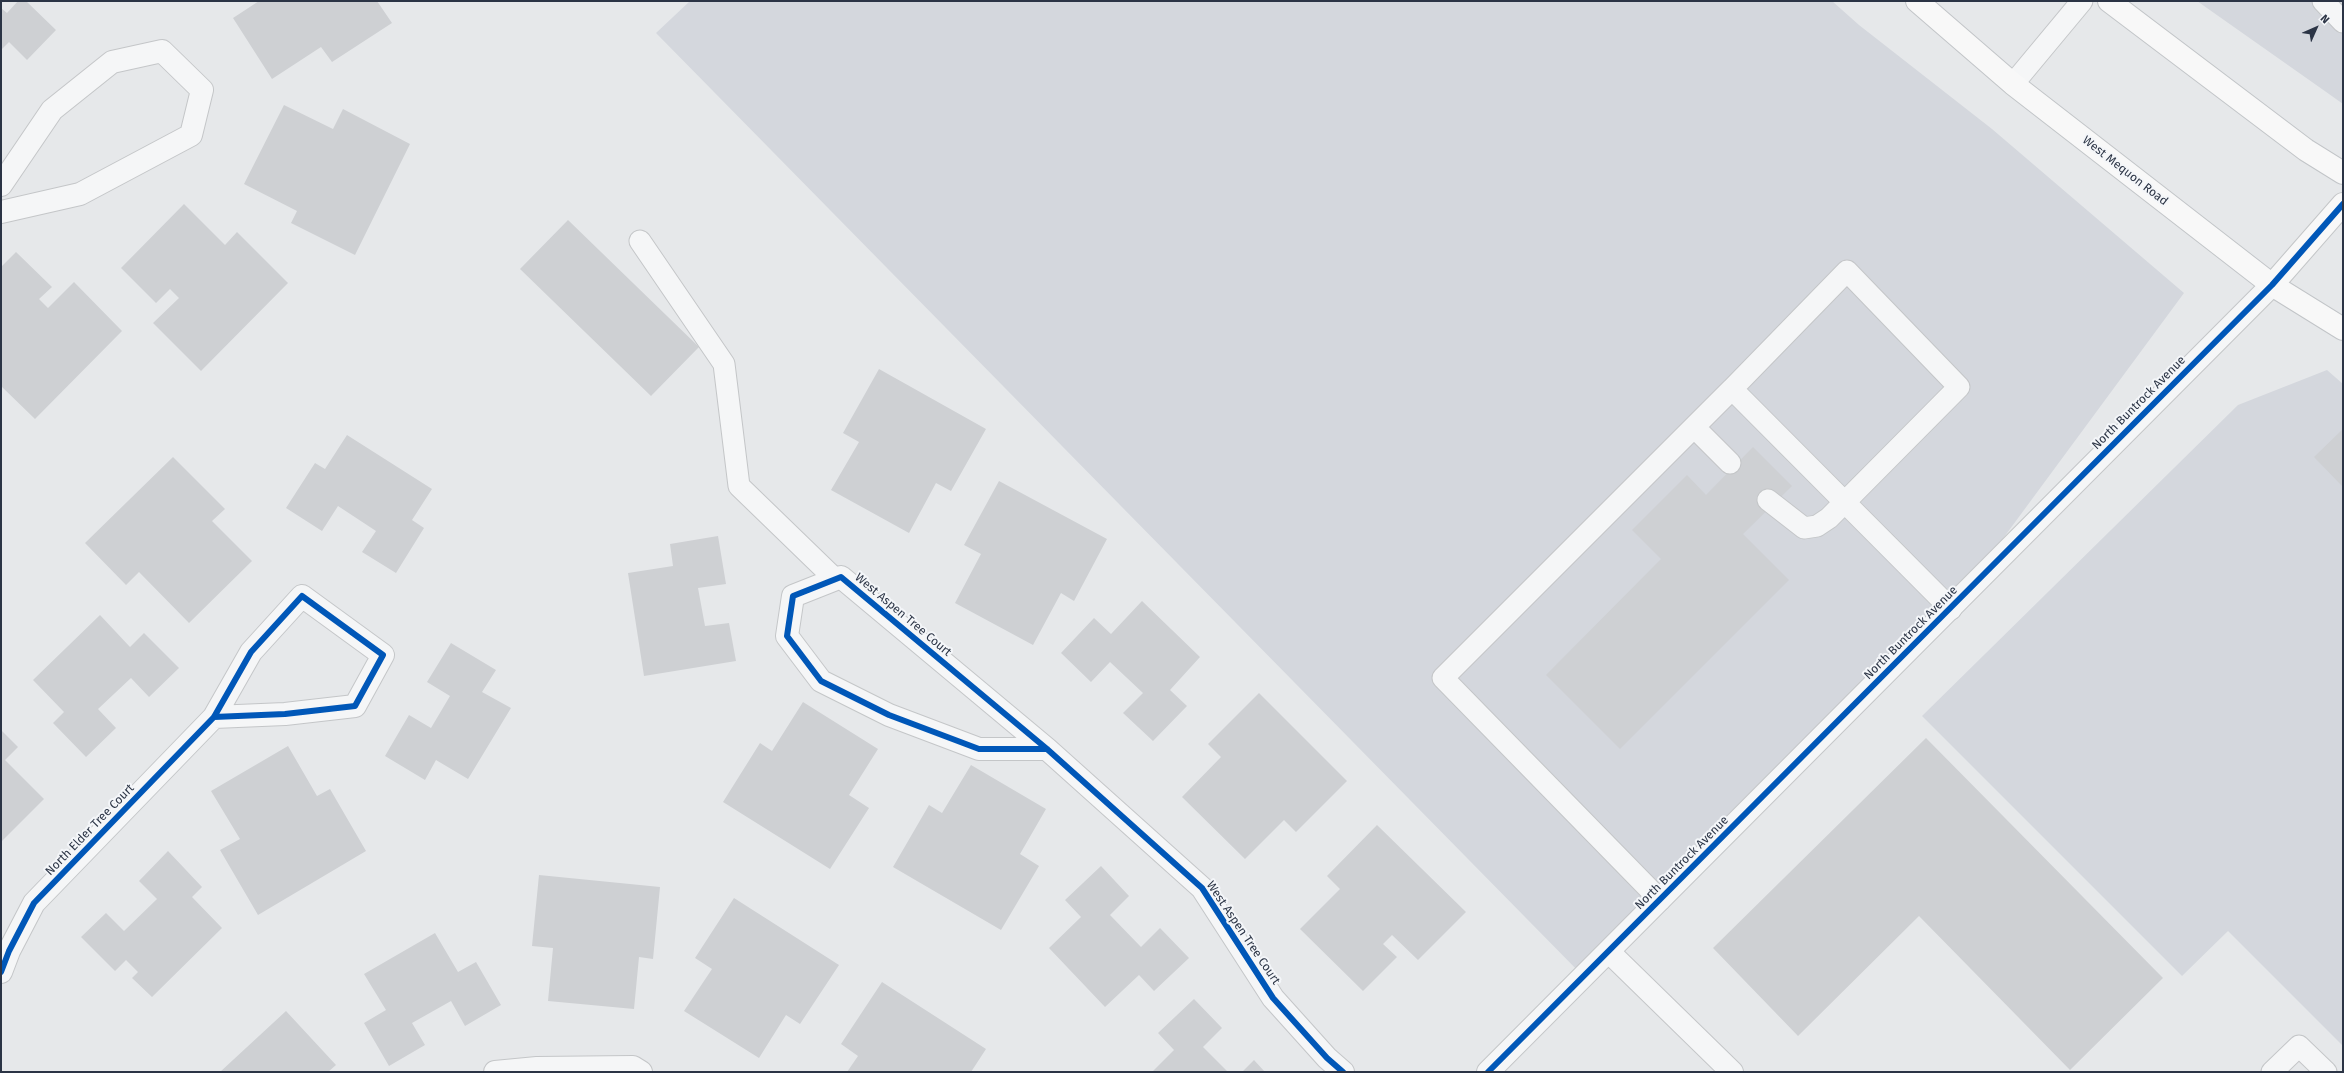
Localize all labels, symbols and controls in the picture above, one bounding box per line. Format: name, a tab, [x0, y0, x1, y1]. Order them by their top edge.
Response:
north arrow	[2296, 8, 2336, 48]
text: N	[2318, 12, 2332, 26]
street label: West Mequon Road	[2079, 133, 2171, 209]
street label: North Buntrock Avenue	[2089, 353, 2189, 453]
street label: West Aspen Tree Court	[852, 570, 954, 660]
street label: North Buntrock Avenue	[1861, 583, 1961, 683]
street label: North Elder Tree Court	[43, 781, 137, 879]
street label: North Buntrock Avenue	[1632, 813, 1732, 913]
street label: West Aspen Tree Court	[1203, 879, 1283, 987]

